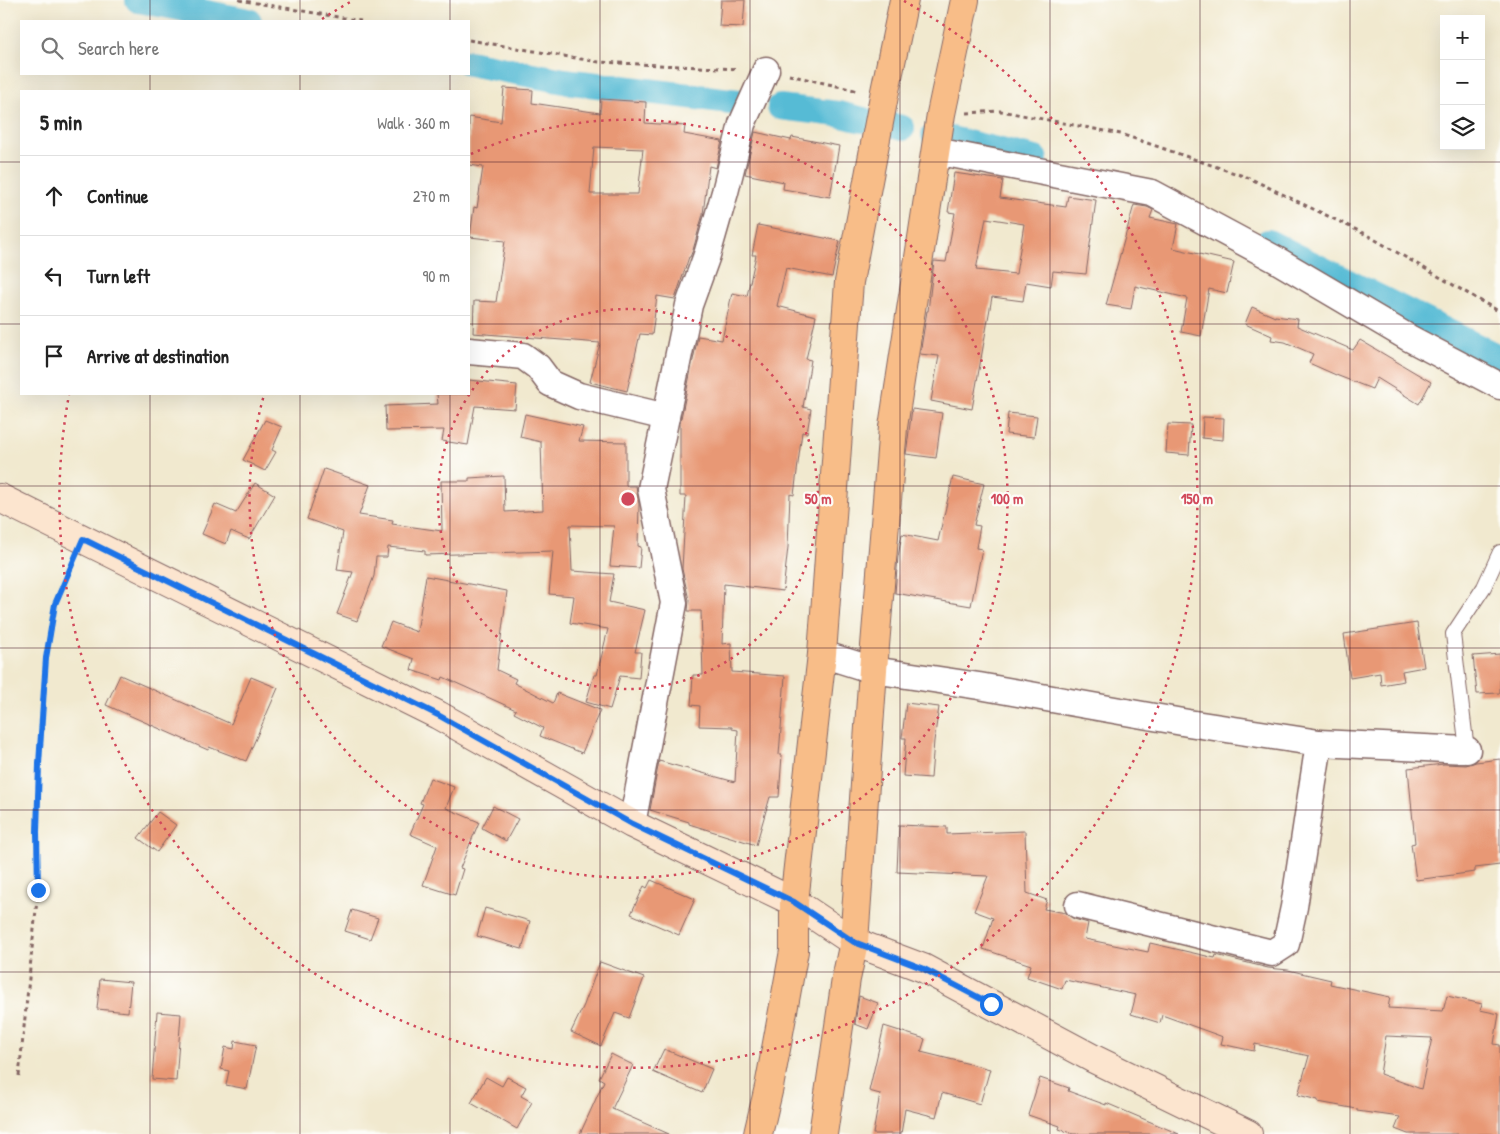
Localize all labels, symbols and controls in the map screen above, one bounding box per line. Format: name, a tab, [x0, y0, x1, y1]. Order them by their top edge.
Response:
map controls	[1440, 15, 1485, 150]
button: +	[1440, 15, 1485, 60]
search box	[20, 20, 470, 75]
icon: search	[38, 34, 66, 62]
text: Search here	[78, 35, 159, 61]
button: −	[1440, 60, 1485, 105]
button: layers	[1440, 105, 1485, 150]
text: 5 min	[40, 108, 82, 137]
text: Walk · 360 m	[377, 112, 450, 134]
icon: ahead	[40, 182, 68, 210]
text: Continue	[87, 183, 148, 209]
text: 270 m	[413, 185, 450, 207]
icon: left	[40, 262, 68, 290]
text: Turn left	[87, 263, 150, 289]
text: 90 m	[422, 265, 450, 287]
icon: arrive	[40, 342, 68, 370]
text: Arrive at destination	[87, 343, 229, 369]
text: 50 m	[805, 488, 831, 509]
text: 100 m	[991, 488, 1023, 509]
text: 150 m	[1181, 488, 1213, 509]
centre of rings	[619, 490, 637, 508]
route end	[27, 879, 50, 902]
route start	[980, 993, 1003, 1016]

